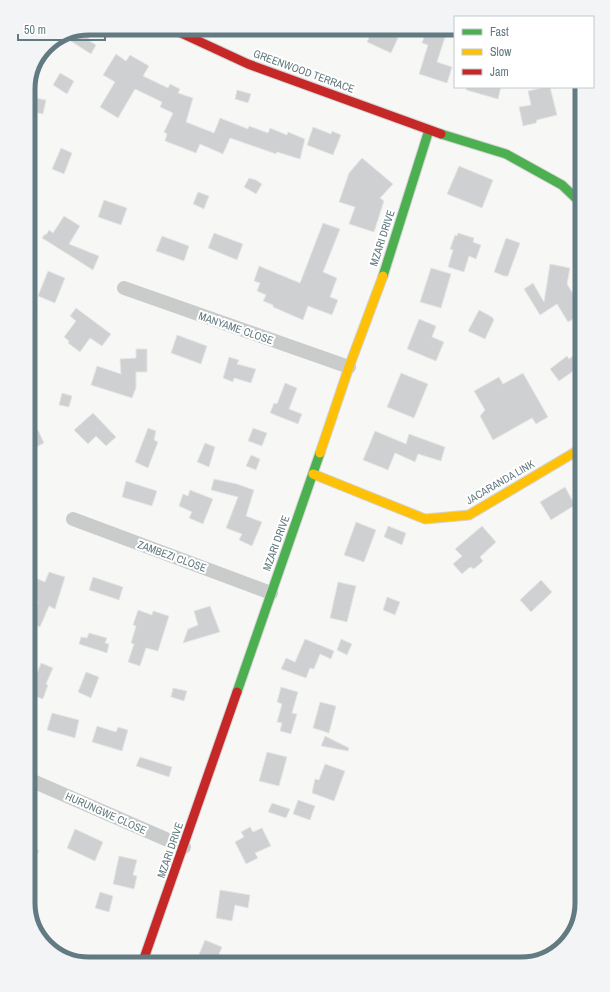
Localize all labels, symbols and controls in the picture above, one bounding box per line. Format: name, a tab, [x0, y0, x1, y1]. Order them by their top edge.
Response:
scale bar	[18, 16, 105, 42]
legend	[454, 16, 594, 88]
text: 50 m	[24, 22, 46, 38]
text: Fast	[490, 24, 509, 40]
text: Slow	[490, 44, 512, 60]
street label: GREENWOOD TERRACE	[252, 46, 356, 96]
text: Jam	[490, 64, 509, 80]
street label: MZARI DRIVE	[366, 208, 398, 268]
street label: MANYAME CLOSE	[197, 309, 275, 347]
street label: JACARANDA LINK	[463, 457, 537, 507]
street label: MZARI DRIVE	[259, 513, 293, 573]
street label: ZAMBEZI CLOSE	[136, 537, 208, 575]
street label: HURUNGWE CLOSE	[63, 789, 149, 837]
street label: MZARI DRIVE	[154, 820, 186, 880]

